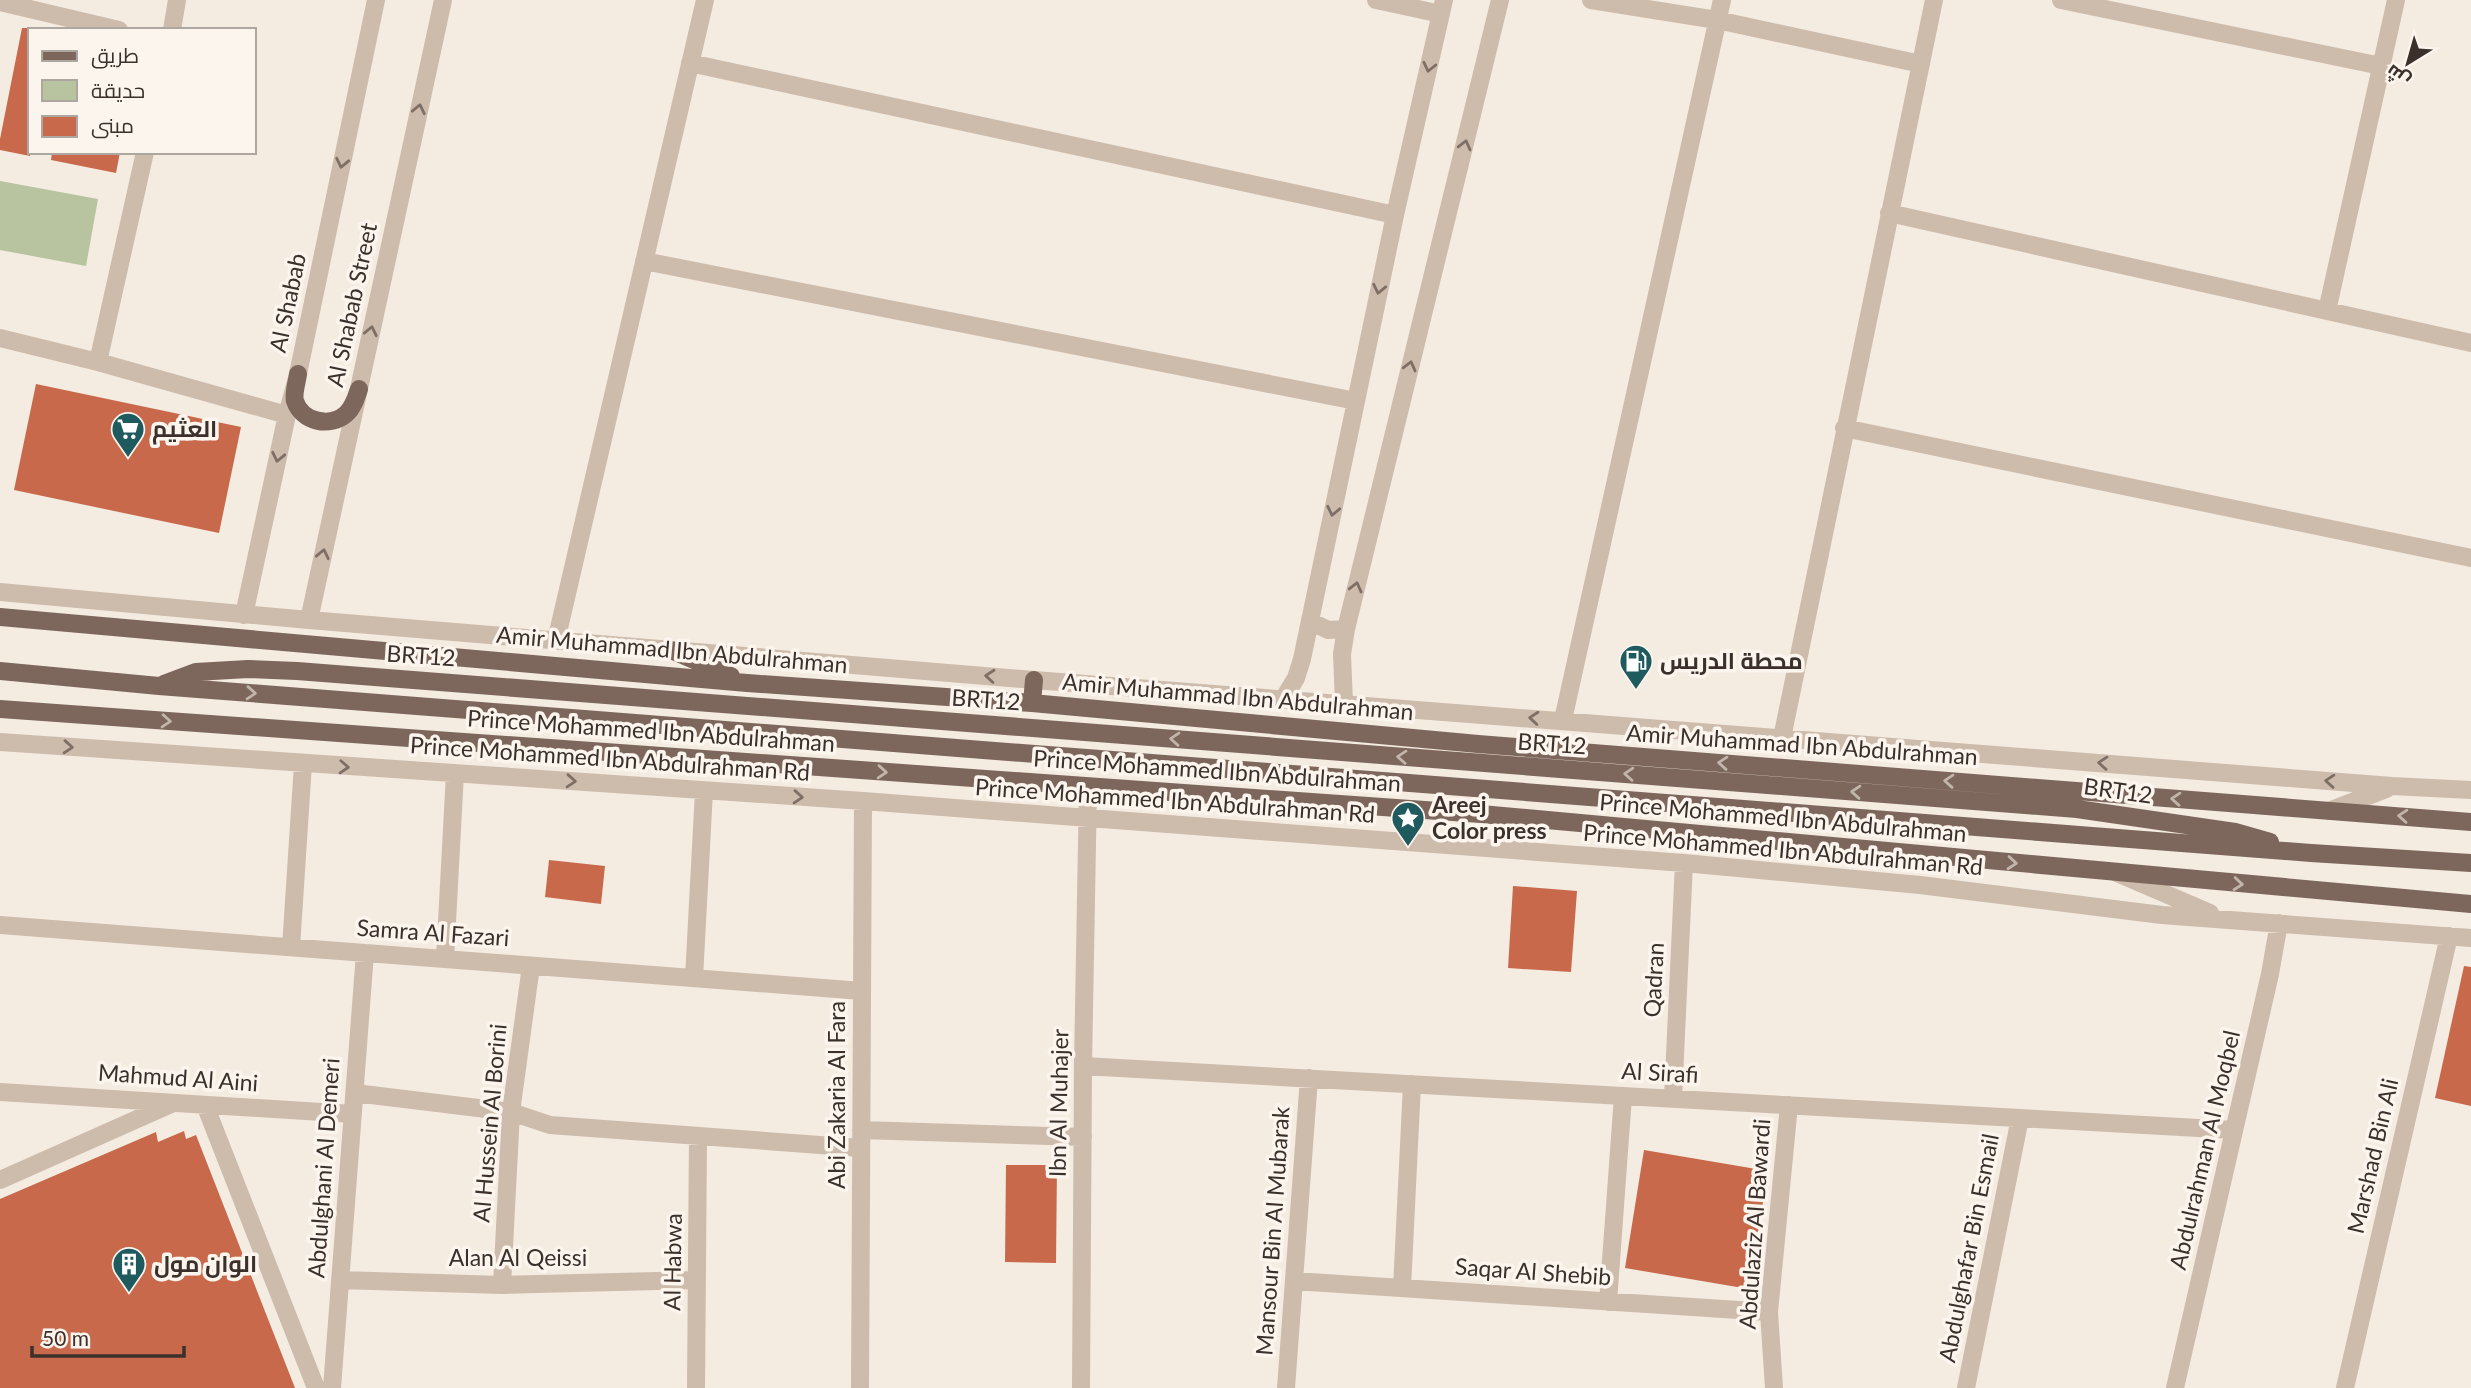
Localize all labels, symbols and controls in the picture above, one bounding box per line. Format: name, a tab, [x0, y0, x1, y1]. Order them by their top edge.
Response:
legend	[28, 28, 256, 154]
north arrow	[2373, 28, 2443, 98]
text: طريق	[91, 42, 139, 69]
one-way arrow	[1423, 60, 1437, 72]
text: ش	[2381, 60, 2415, 93]
text: حديقة	[91, 77, 145, 102]
one-way arrow	[411, 103, 426, 115]
text: مبنى	[91, 112, 134, 139]
one-way arrow	[1457, 139, 1471, 151]
one-way arrow	[336, 157, 351, 169]
street label: Al Shabab Street	[320, 219, 382, 389]
street label: Al Shabab	[263, 251, 311, 355]
one-way arrow	[1373, 283, 1388, 295]
one-way arrow	[363, 325, 378, 337]
one-way arrow	[1402, 360, 1417, 372]
supermarket icon: العثيم	[109, 410, 147, 459]
place label: العثيم	[152, 414, 217, 445]
one-way arrow	[271, 451, 286, 463]
one-way arrow	[1326, 505, 1341, 517]
one-way arrow	[315, 548, 330, 560]
one-way arrow	[1348, 581, 1362, 593]
street label: Amir Muhammad Ibn Abdulrahman	[495, 620, 849, 678]
street label: BRT12	[386, 639, 456, 671]
fuel station icon: محطة الدريس	[1617, 642, 1655, 691]
place label: محطة الدريس	[1660, 646, 1803, 675]
street label: Amir Muhammad Ibn Abdulrahman	[1061, 667, 1415, 725]
one-way arrow	[984, 669, 995, 684]
street label: BRT12	[951, 683, 1021, 715]
one-way arrow	[246, 685, 257, 700]
street label: Prince Mohammed Ibn Abdulrahman	[466, 703, 836, 757]
one-way arrow	[1528, 711, 1539, 726]
one-way arrow	[161, 713, 172, 728]
street label: Amir Muhammad Ibn Abdulrahman	[1625, 718, 1979, 770]
street label: BRT12	[1517, 727, 1587, 759]
street label: Prince Mohammed Ibn Abdulrahman Rd	[409, 730, 811, 786]
one-way arrow	[1169, 732, 1180, 747]
one-way arrow	[63, 739, 74, 754]
street label: Prince Mohammed Ibn Abdulrahman	[1032, 743, 1402, 797]
one-way arrow	[1396, 750, 1407, 765]
one-way arrow	[1717, 756, 1728, 771]
one-way arrow	[2097, 756, 2108, 771]
one-way arrow	[339, 759, 350, 774]
one-way arrow	[876, 764, 887, 779]
one-way arrow	[1623, 767, 1634, 782]
street label: BRT12	[2082, 771, 2154, 809]
street label: Prince Mohammed Ibn Abdulrahman Rd	[974, 772, 1376, 828]
one-way arrow	[566, 774, 577, 789]
one-way arrow	[1944, 774, 1955, 789]
one-way arrow	[2324, 774, 2335, 789]
one-way arrow	[1850, 785, 1861, 800]
street label: Prince Mohammed Ibn Abdulrahman	[1598, 787, 1968, 847]
one-way arrow	[793, 789, 804, 804]
place label: Areej Color press	[1431, 790, 1547, 844]
one-way arrow	[2170, 792, 2181, 807]
place icon: Areej Color press	[1389, 799, 1427, 848]
one-way arrow	[2397, 809, 2408, 824]
street label: Prince Mohammed Ibn Abdulrahman Rd	[1582, 818, 1984, 880]
one-way arrow	[2006, 856, 2018, 871]
one-way arrow	[2233, 876, 2244, 891]
street label: Samra Al Fazari	[356, 913, 510, 951]
street label: Qadran	[1637, 942, 1669, 1018]
street label: Abi Zakaria Al Fara	[822, 1001, 850, 1189]
street label: Al Hussein Al Borini	[466, 1022, 512, 1223]
street label: Ibn Al Muhajer	[1043, 1028, 1073, 1177]
street label: Abdulrahman Al Moqbel	[2163, 1028, 2245, 1272]
street label: Al Sirafi	[1621, 1056, 1699, 1088]
street label: Mahmud Al Aini	[97, 1057, 259, 1097]
street label: Abdulghani Al Demeri	[301, 1057, 345, 1279]
street label: Marshad Bin Ali	[2341, 1075, 2403, 1236]
street label: Mansour Bin Al Mubarak	[1249, 1105, 1295, 1356]
street label: Abdulaziz Al Bawardi	[1733, 1118, 1775, 1330]
street label: Abdulghafar Bin Esmail	[1932, 1131, 2004, 1364]
street label: Al Habwa	[657, 1213, 687, 1311]
street label: Alan Al Qeissi	[449, 1243, 587, 1271]
building icon: الوان مول	[110, 1245, 148, 1294]
place label: الوان مول	[154, 1249, 257, 1278]
street label: Saqar Al Shebib	[1454, 1252, 1612, 1290]
scale bar	[32, 1314, 184, 1358]
text: 50 m	[42, 1325, 89, 1350]

